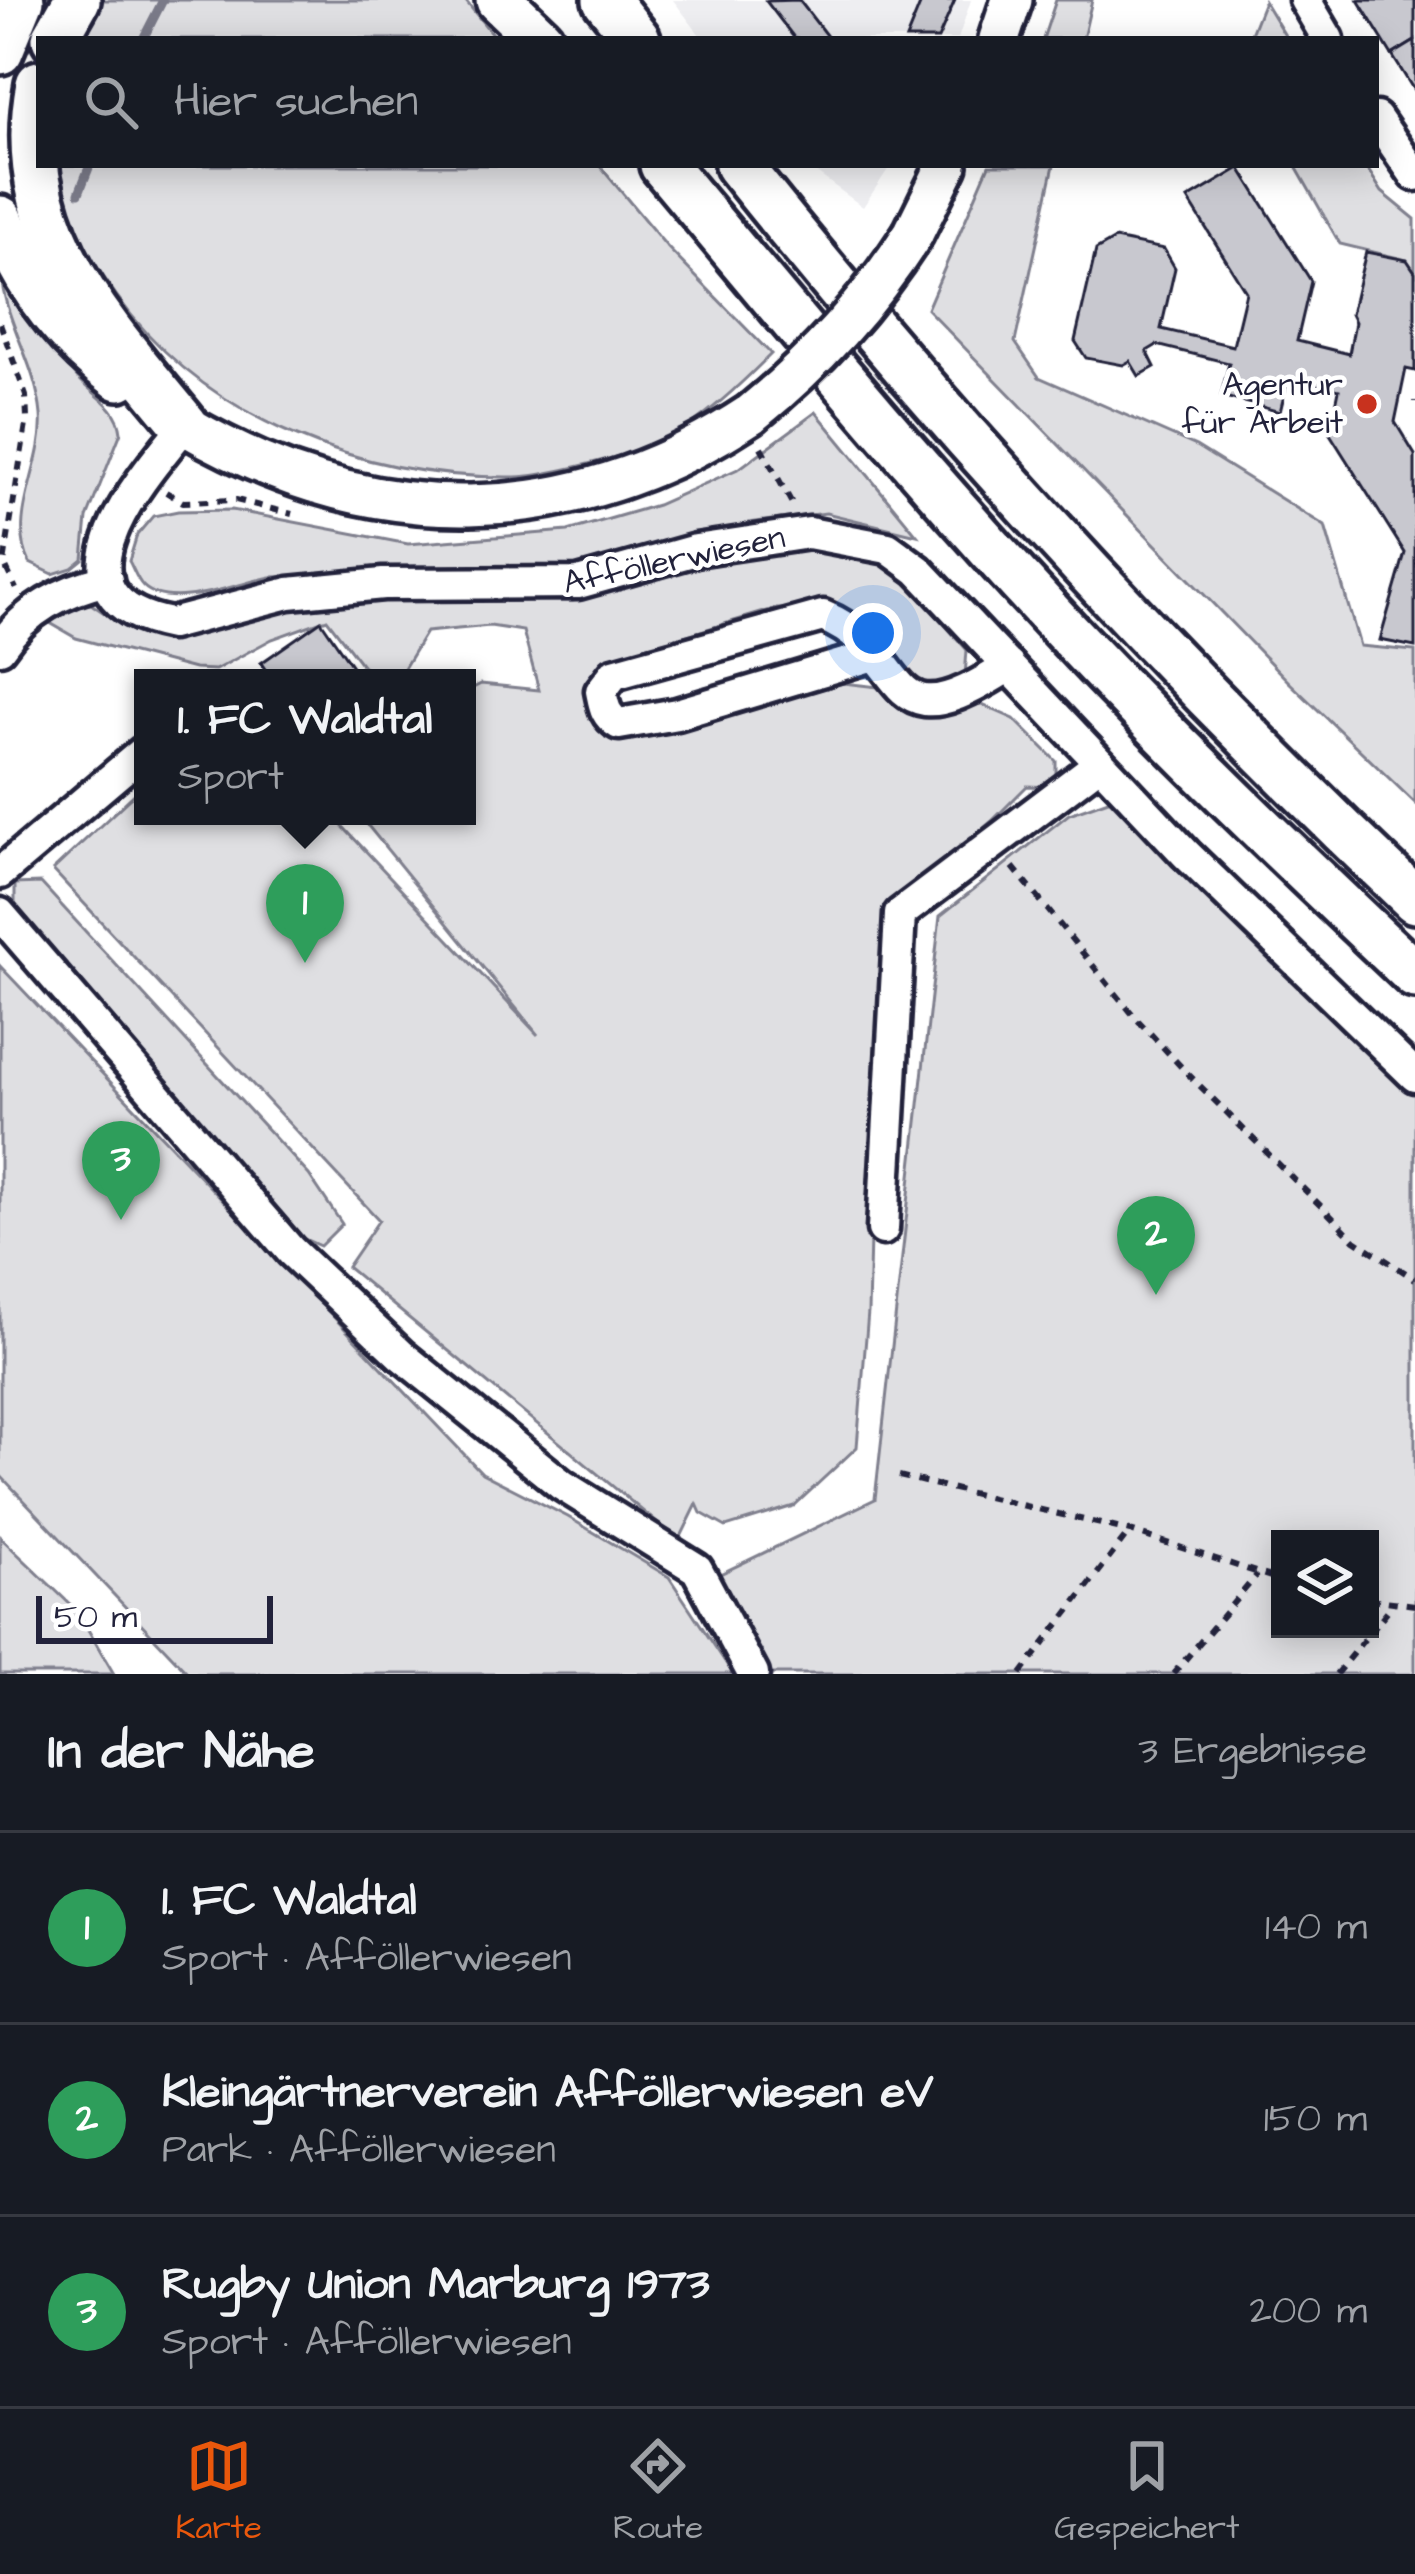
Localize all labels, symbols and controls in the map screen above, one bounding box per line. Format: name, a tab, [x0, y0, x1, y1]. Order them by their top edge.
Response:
search box	[36, 36, 1379, 168]
icon: search	[78, 69, 144, 135]
text: Hier suchen	[174, 71, 418, 133]
place label: Agentur für Arbeit	[1181, 362, 1343, 446]
marker: Agentur für Arbeit	[1354, 391, 1380, 417]
street label: Afföllerwiesen	[559, 514, 789, 606]
your location	[843, 603, 903, 663]
popup	[134, 669, 476, 825]
text: 1. FC Waldtal	[178, 689, 432, 751]
text: Sport	[178, 751, 284, 805]
pin: 1	[266, 864, 344, 963]
pin: 3	[82, 1121, 160, 1220]
pin: 2	[1117, 1196, 1195, 1295]
map controls	[1271, 1530, 1379, 1638]
button: layers	[1271, 1530, 1379, 1638]
scale bar	[36, 1590, 273, 1643]
text: 50 m	[54, 1594, 137, 1640]
text: In der Nähe	[48, 1717, 315, 1788]
text: 3 Ergebnisse	[1138, 1725, 1367, 1779]
text: 1. FC Waldtal	[162, 1870, 417, 1932]
text: 1	[85, 1901, 90, 1955]
text: 140 m	[1265, 1901, 1367, 1955]
text: Sport · Afföllerwiesen	[162, 1932, 572, 1986]
text: Kleingärtnerverein Afföllerwiesen eV	[162, 2062, 933, 2124]
text: 2	[76, 2093, 98, 2147]
text: 150 m	[1264, 2093, 1367, 2147]
text: Park · Afföllerwiesen	[162, 2124, 556, 2178]
text: Rugby Union Marburg 1973	[162, 2254, 710, 2316]
text: 3	[77, 2285, 97, 2339]
text: 200 m	[1250, 2285, 1367, 2339]
text: Sport · Afföllerwiesen	[162, 2316, 572, 2370]
tab: Karte	[176, 2433, 262, 2551]
tab: Route	[613, 2433, 703, 2551]
tab: Gespeichert	[1054, 2433, 1239, 2551]

